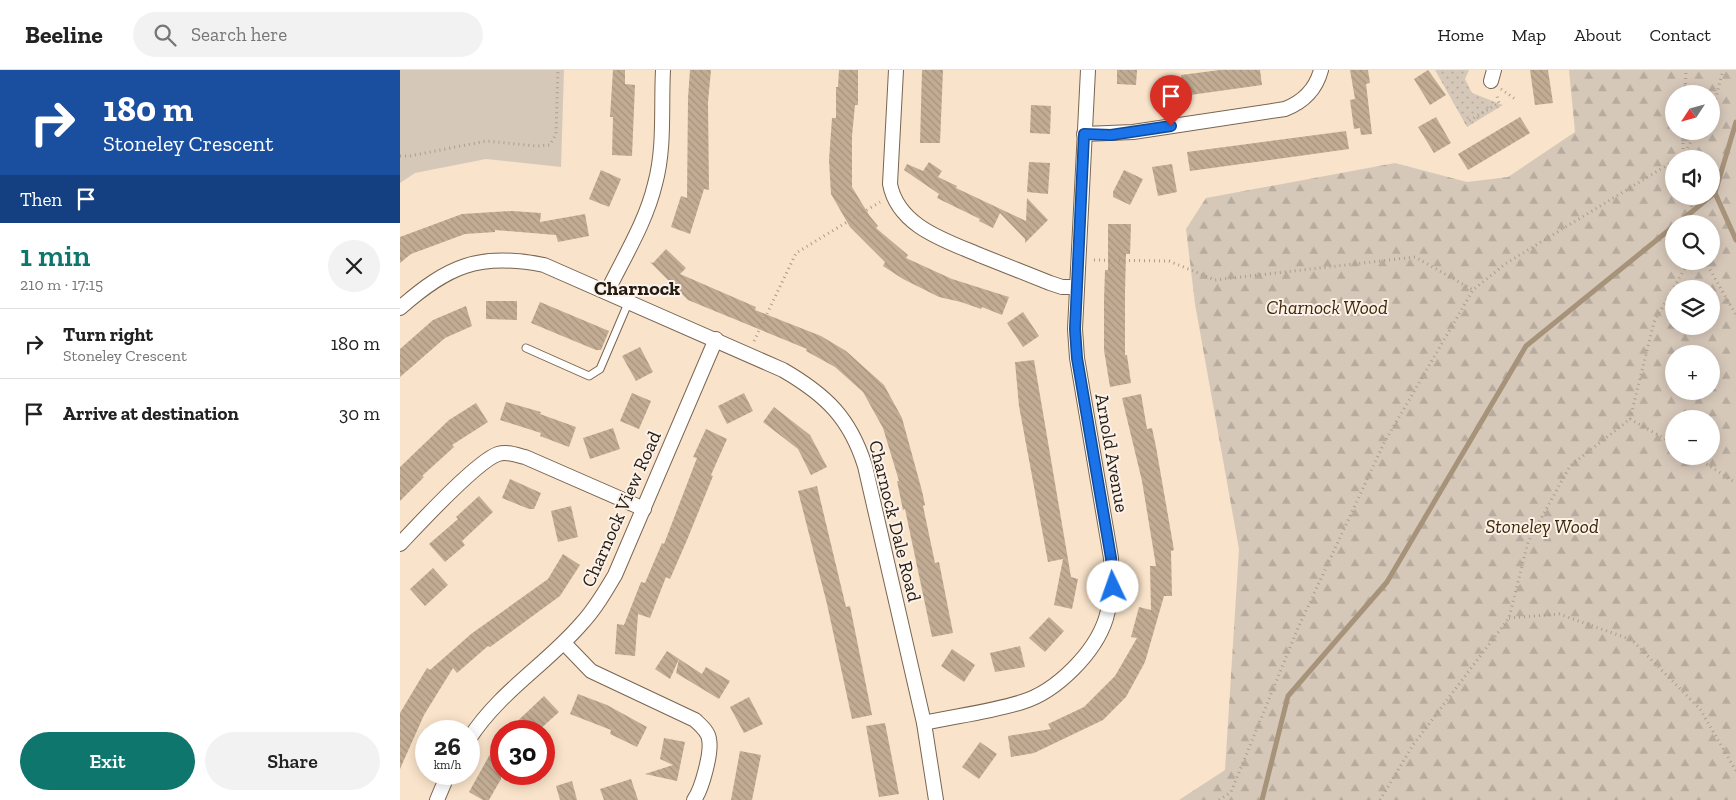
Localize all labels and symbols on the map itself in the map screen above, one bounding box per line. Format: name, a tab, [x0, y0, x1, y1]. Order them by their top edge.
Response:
pin	[1150, 75, 1192, 126]
north arrow	[1665, 85, 1720, 140]
district label: Charnock	[594, 276, 680, 300]
park label: Charnock Wood	[1266, 296, 1388, 319]
street label: Arnold Avenue	[1090, 392, 1134, 514]
street label: Charnock View Road	[576, 427, 666, 591]
street label: Charnock Dale Road	[864, 438, 926, 605]
park label: Stoneley Wood	[1485, 515, 1599, 538]
position arrow	[1086, 560, 1138, 612]
speed limit sign: 30	[490, 720, 555, 785]

